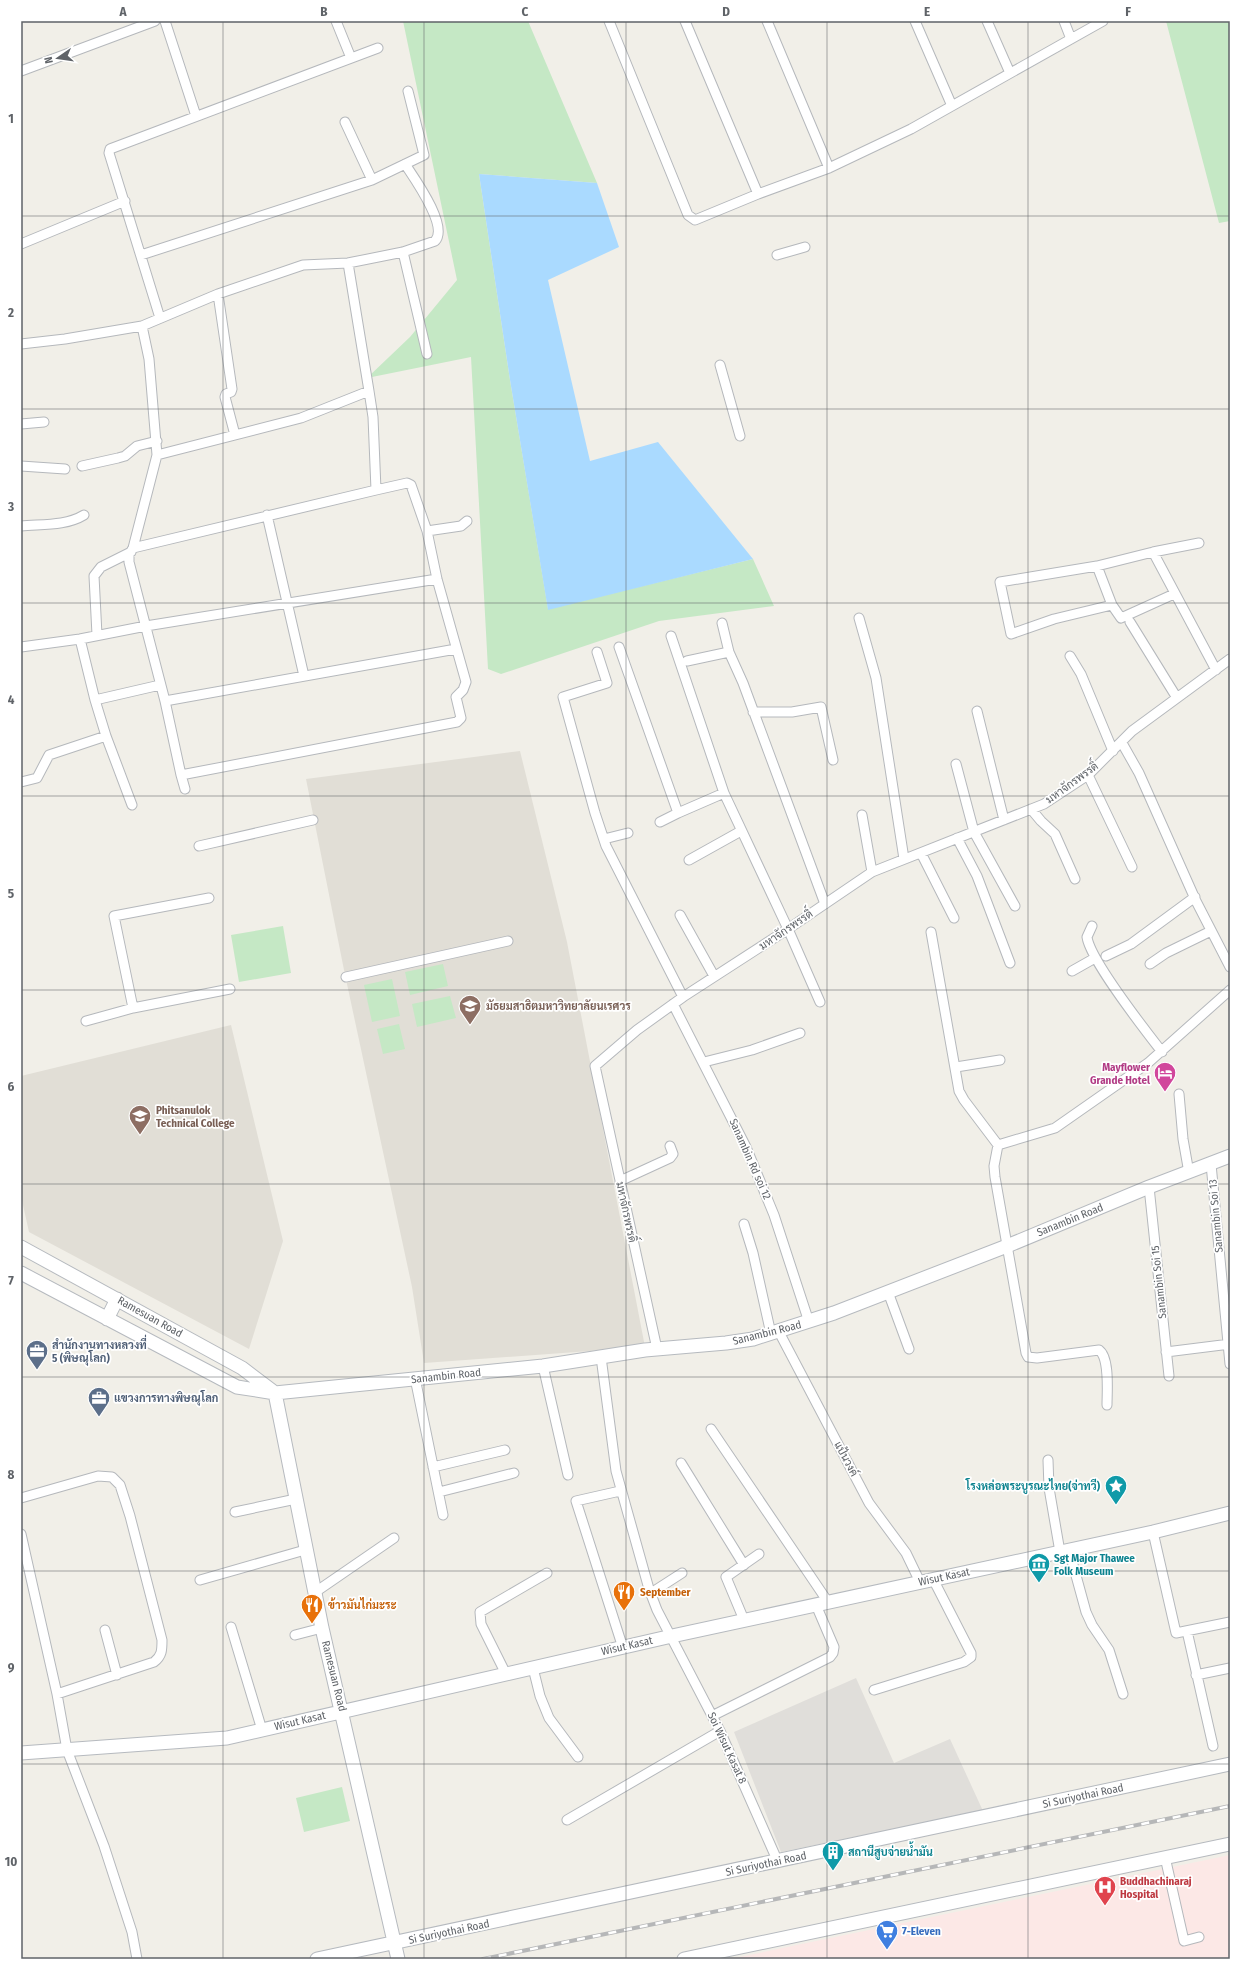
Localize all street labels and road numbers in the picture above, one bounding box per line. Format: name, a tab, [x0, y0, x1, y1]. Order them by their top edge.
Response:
street label: มหาจักรพรรดิ์	[1040, 755, 1101, 806]
street label: มหาจักรพรรดิ์	[754, 903, 815, 953]
street label: Sanambin Rd soi 12	[726, 1117, 774, 1201]
street label: มหาจักรพรรดิ์	[613, 1179, 644, 1244]
street label: Sanambin Soi 13	[1206, 1179, 1226, 1253]
street label: Sanambin Road	[1035, 1201, 1105, 1239]
street label: Sanambin Soi 15	[1149, 1245, 1169, 1319]
street label: Ramesuan Road	[115, 1294, 185, 1340]
street label: Sanambin Road	[731, 1318, 803, 1348]
street label: Sanambin Road	[410, 1366, 482, 1386]
street label: แป้นวงค์	[831, 1438, 862, 1479]
street label: Wisut Kasat	[917, 1565, 971, 1589]
street label: Wisut Kasat	[600, 1634, 654, 1658]
street label: Ramesuan Road	[319, 1639, 349, 1713]
street label: Wisut Kasat	[273, 1709, 327, 1733]
street label: Soi Wisut Kasat 8	[705, 1710, 749, 1786]
street label: Si Suriyothai Road	[1041, 1781, 1125, 1811]
street label: Si Suriyothai Road	[724, 1849, 808, 1879]
street label: Si Suriyothai Road	[407, 1917, 491, 1947]

